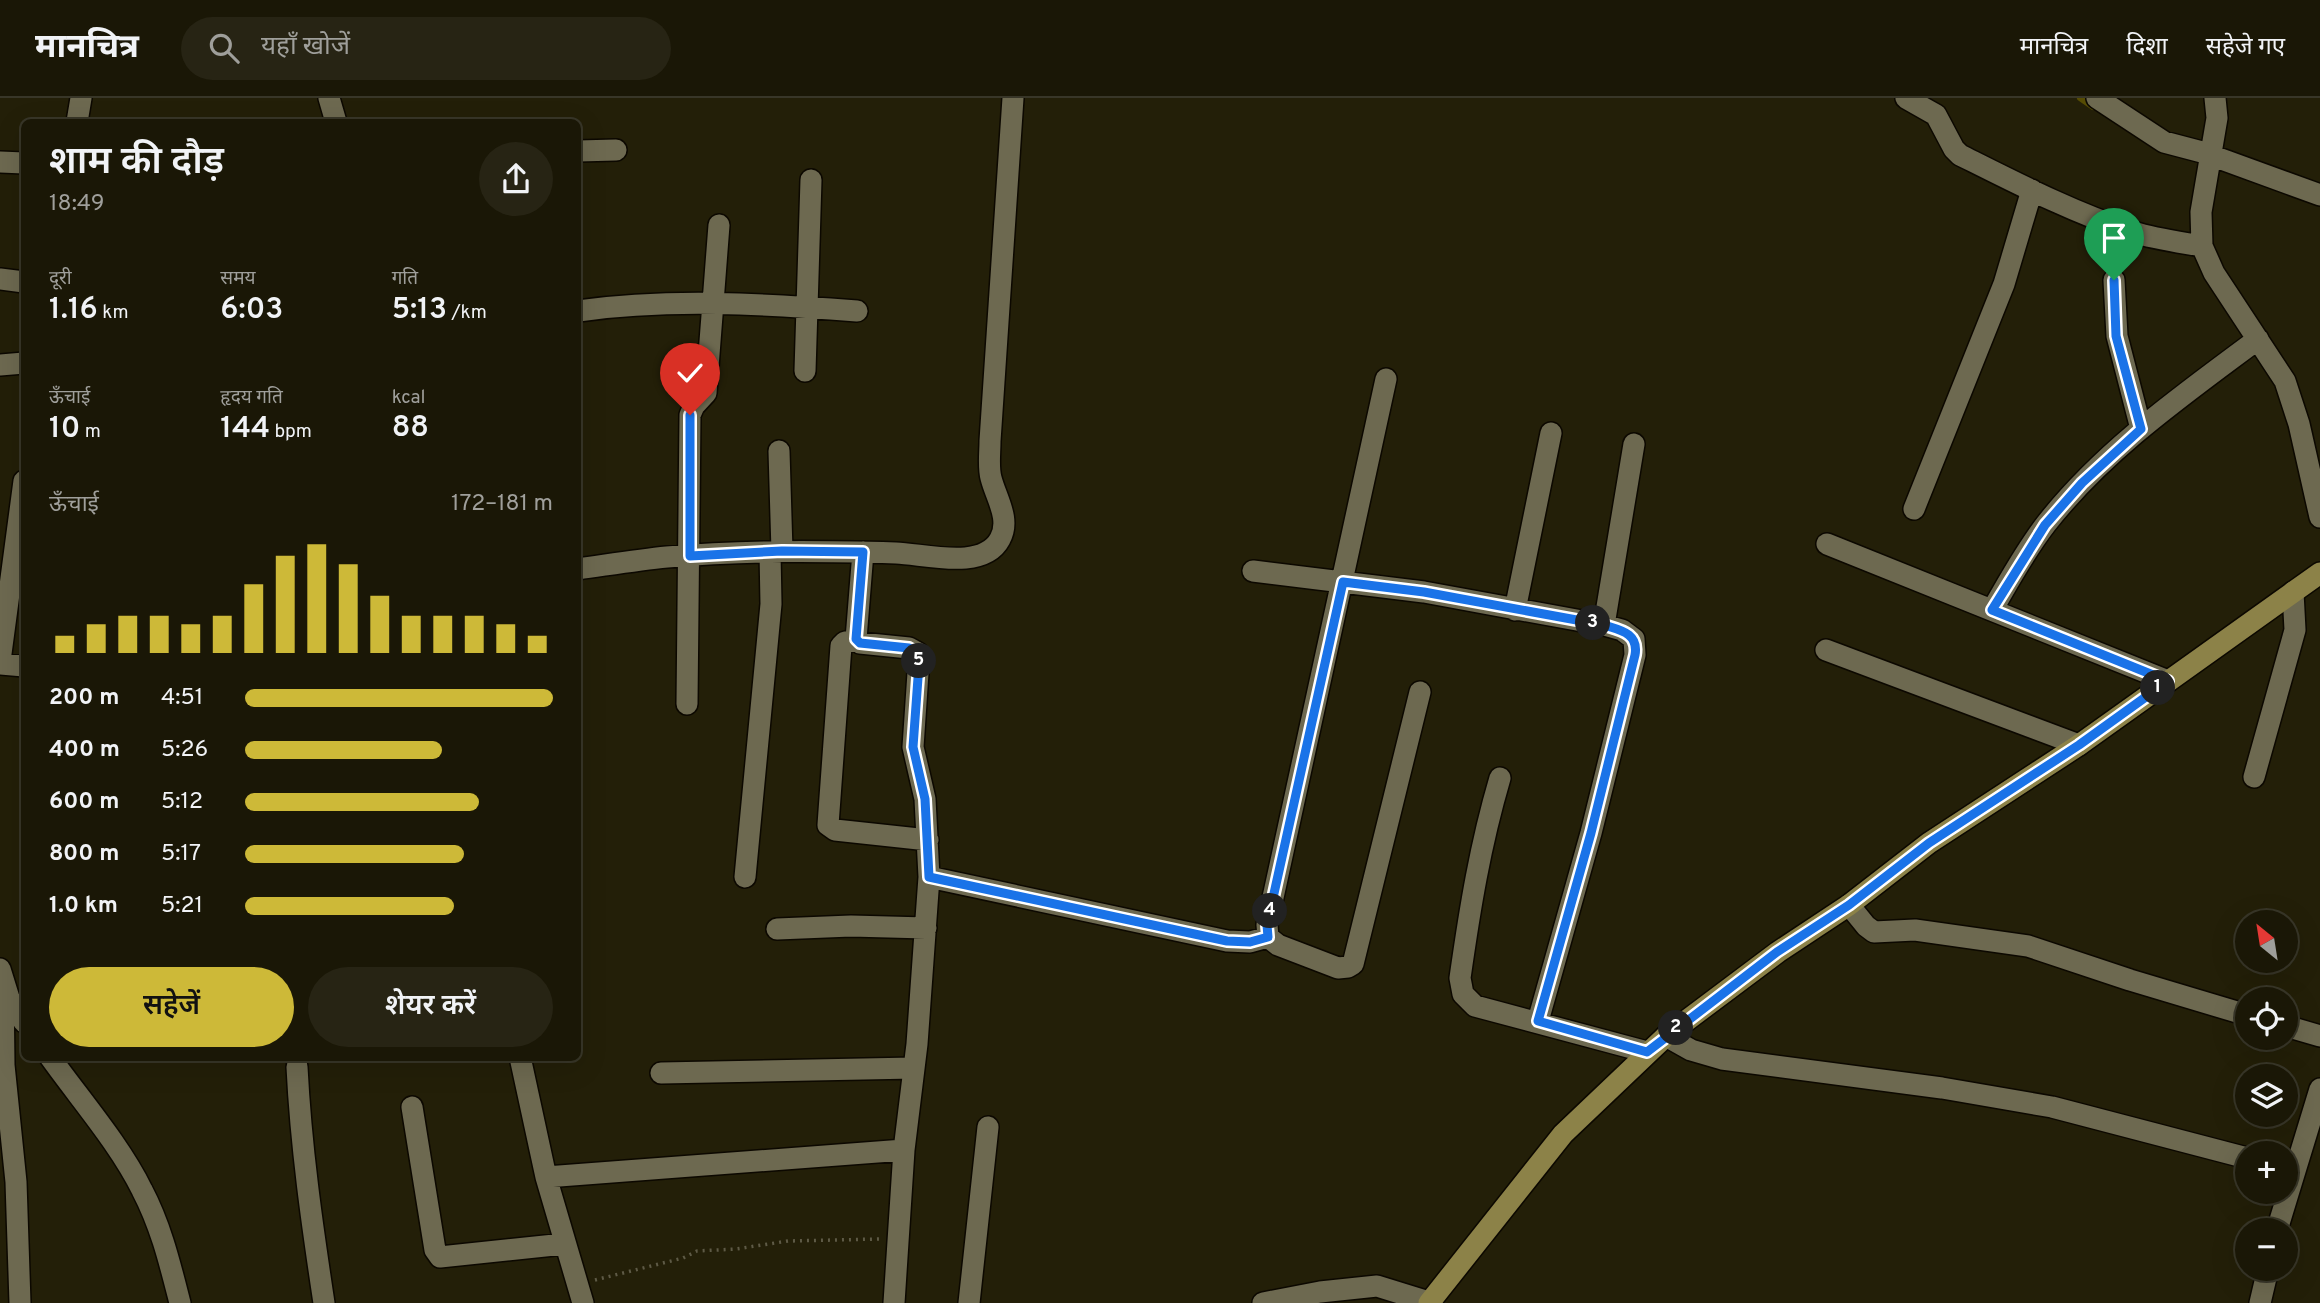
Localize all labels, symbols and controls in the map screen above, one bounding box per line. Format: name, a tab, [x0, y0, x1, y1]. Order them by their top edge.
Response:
search box	[181, 17, 671, 80]
text: मानचित्र	[35, 28, 139, 70]
icon: search	[205, 29, 243, 67]
text: यहाँ खोजें	[261, 31, 350, 64]
text: मानचित्र	[2020, 33, 2088, 63]
text: दिशा	[2126, 33, 2168, 63]
text: सहेजे गए	[2206, 33, 2285, 63]
text: शाम की दौड़	[49, 139, 224, 188]
button: share	[479, 142, 553, 216]
text: 18:49	[49, 190, 104, 219]
pin	[2084, 208, 2144, 280]
icon: arrive	[2095, 219, 2133, 257]
text: दूरी	[49, 267, 72, 291]
text: समय	[220, 267, 256, 291]
text: गति	[392, 267, 418, 291]
text: 1.16	[49, 292, 98, 329]
text: 6:03	[220, 292, 283, 329]
text: 5:13	[392, 292, 447, 329]
text: km	[98, 301, 129, 325]
text: /km	[447, 301, 487, 325]
pin	[660, 343, 720, 415]
icon: check	[671, 354, 709, 392]
text: ऊँचाई	[49, 386, 90, 410]
text: हृदय गति	[220, 386, 283, 410]
text: kcal	[392, 386, 425, 410]
text: 88	[392, 410, 429, 447]
text: 10	[49, 411, 80, 448]
text: 144	[220, 411, 270, 448]
text: m	[80, 420, 101, 444]
text: bpm	[270, 420, 312, 444]
text: 172–181 m	[451, 490, 553, 519]
text: ऊँचाई	[49, 491, 99, 520]
pin: 3	[1576, 606, 1610, 640]
text: 3	[1587, 610, 1598, 634]
pin: 5	[902, 644, 936, 678]
text: 5	[913, 648, 924, 672]
pin: 1	[2140, 670, 2176, 706]
text: 1	[2154, 675, 2161, 699]
text: 200 m	[49, 684, 119, 713]
text: 4:51	[161, 684, 203, 713]
text: 400 m	[49, 736, 120, 765]
text: 5:26	[161, 736, 208, 765]
text: 600 m	[49, 788, 119, 817]
text: 5:12	[161, 788, 203, 817]
text: 800 m	[49, 840, 119, 869]
text: 5:17	[161, 840, 201, 869]
text: 1.0 km	[49, 892, 118, 921]
text: 5:21	[161, 892, 203, 921]
pin: 4	[1252, 894, 1288, 928]
text: 4	[1263, 898, 1276, 922]
north arrow	[2235, 910, 2298, 973]
map controls	[2235, 910, 2298, 1281]
button: सहेजें	[49, 967, 294, 1047]
button: शेयर करें	[308, 967, 553, 1047]
button: locate	[2235, 987, 2298, 1050]
pin: 2	[1658, 1010, 1694, 1046]
text: 2	[1670, 1015, 1681, 1039]
button: layers	[2235, 1064, 2298, 1127]
button: +	[2235, 1141, 2298, 1204]
button: −	[2235, 1218, 2298, 1281]

